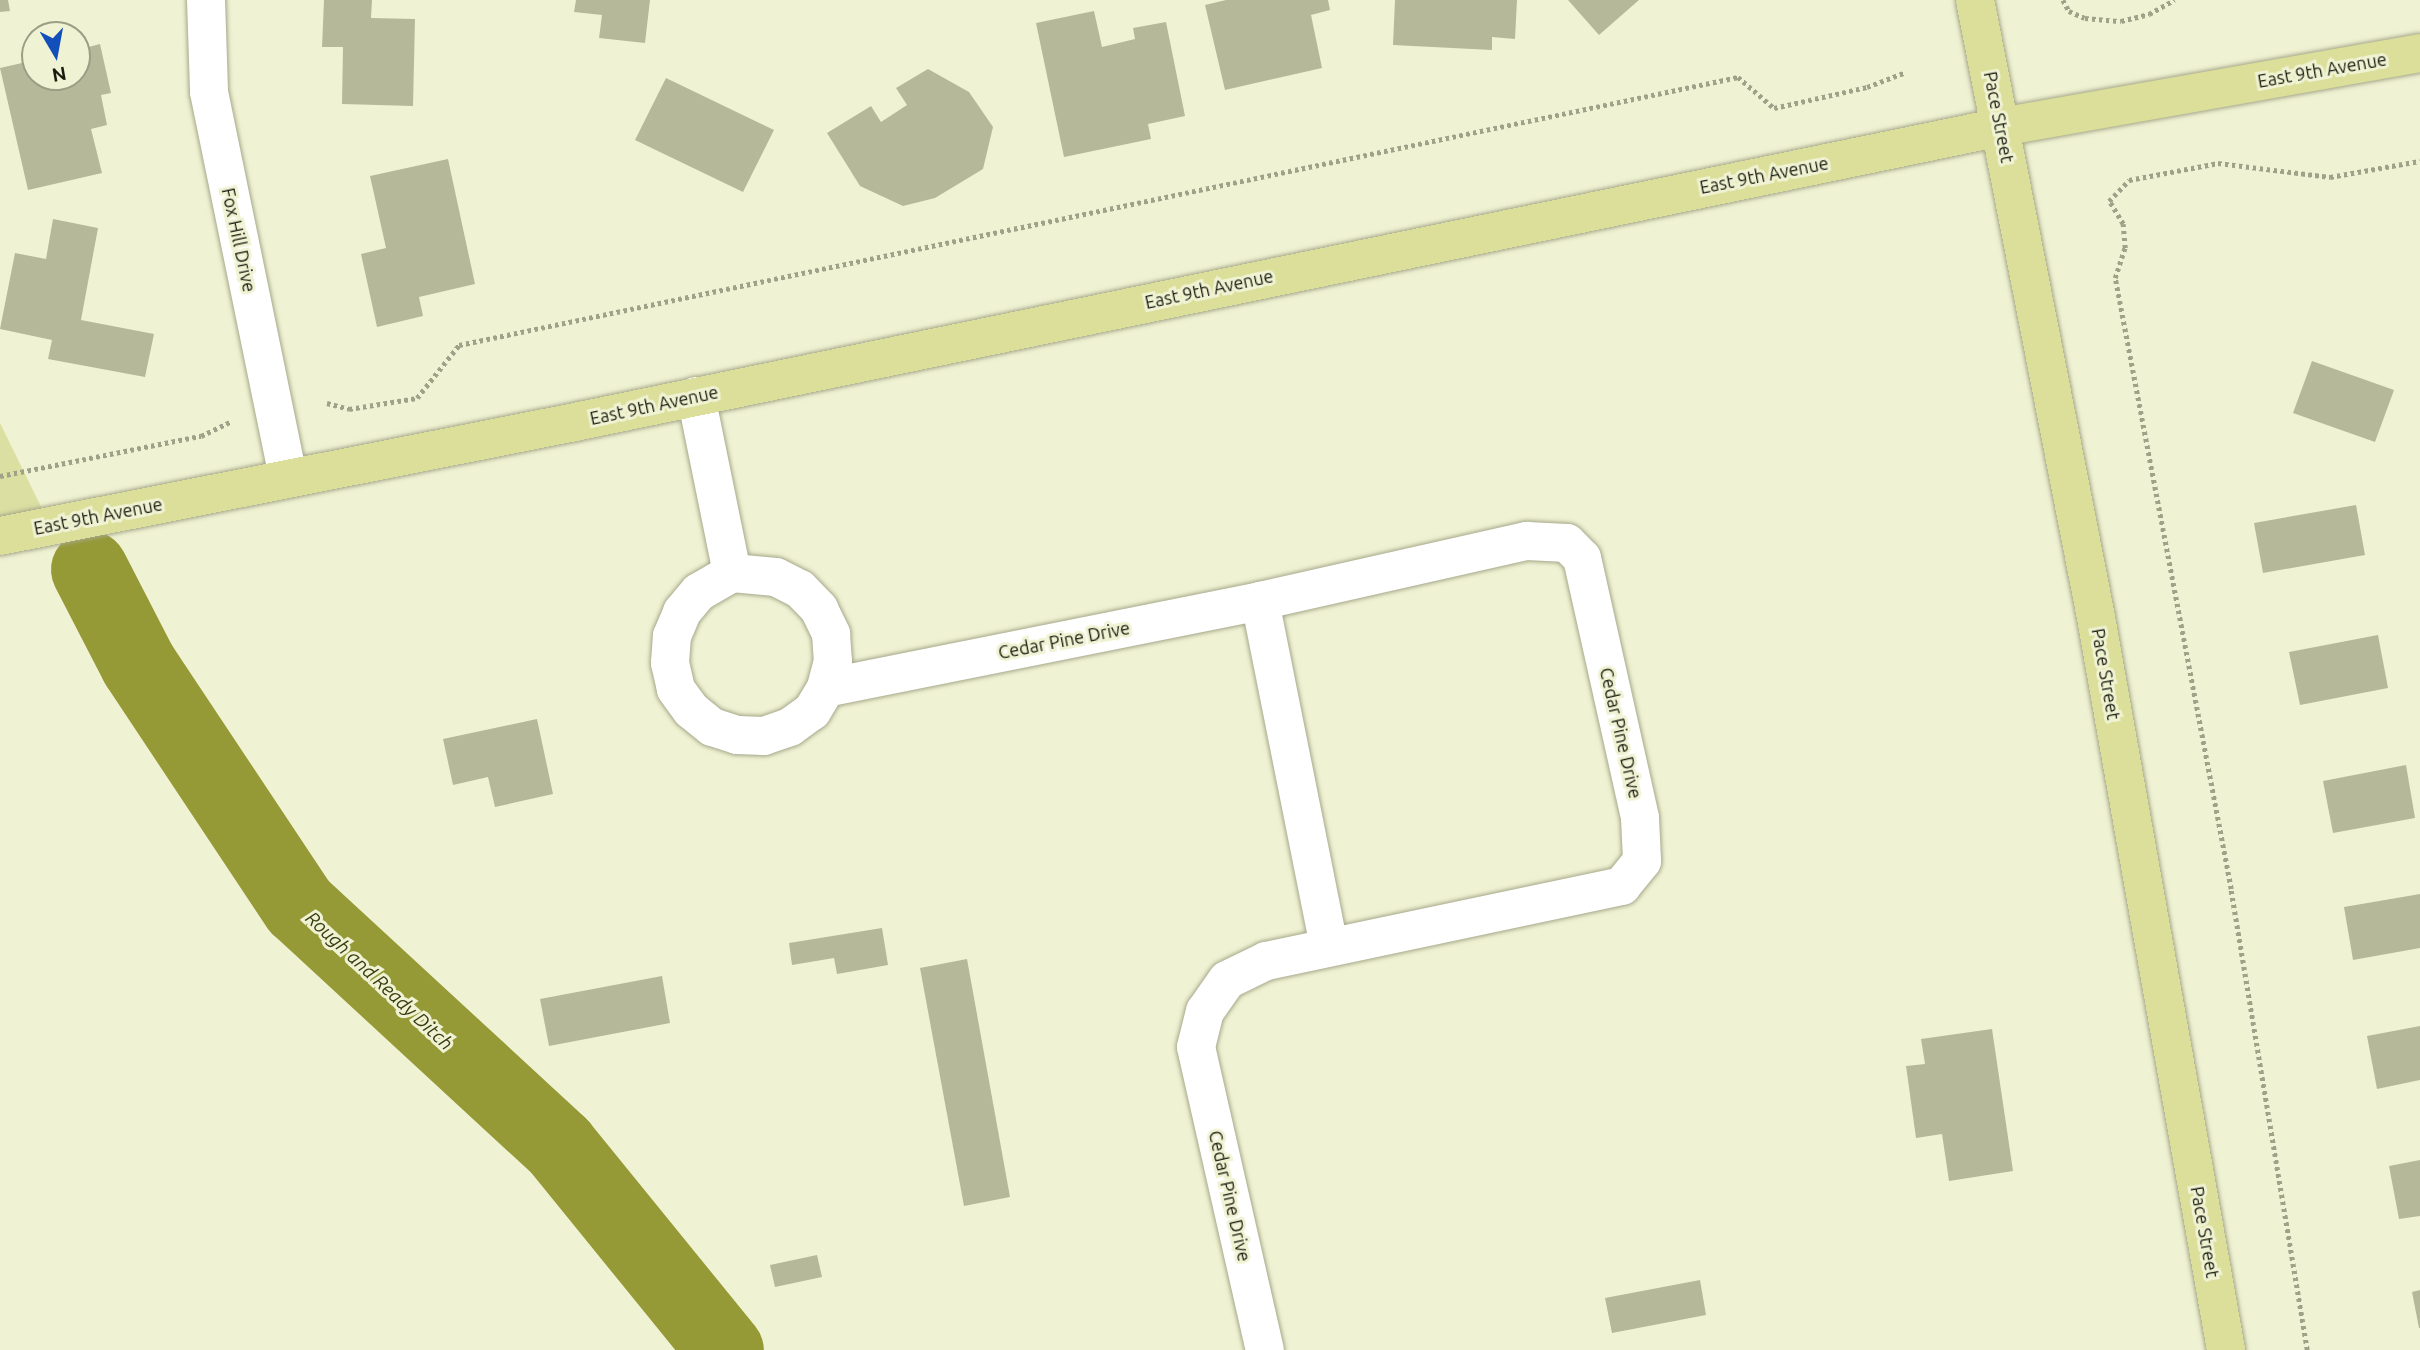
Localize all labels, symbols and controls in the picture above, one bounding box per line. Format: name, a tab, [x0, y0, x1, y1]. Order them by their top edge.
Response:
north arrow	[21, 21, 91, 91]
street label: East 9th Avenue	[2256, 48, 2388, 92]
text: N	[50, 63, 68, 87]
street label: Pace Street	[1980, 70, 2018, 164]
street label: East 9th Avenue	[1698, 152, 1830, 198]
street label: Fox Hill Drive	[217, 186, 261, 294]
street label: East 9th Avenue	[1143, 265, 1275, 313]
street label: East 9th Avenue	[588, 381, 720, 429]
street label: East 9th Avenue	[32, 493, 164, 539]
street label: Cedar Pine Drive	[996, 617, 1132, 663]
street label: Pace Street	[2087, 627, 2125, 721]
street label: Cedar Pine Drive	[1595, 665, 1647, 801]
water label: Rough and Ready Ditch	[301, 907, 457, 1055]
street label: Cedar Pine Drive	[1204, 1128, 1256, 1264]
street label: Pace Street	[2186, 1185, 2224, 1279]

